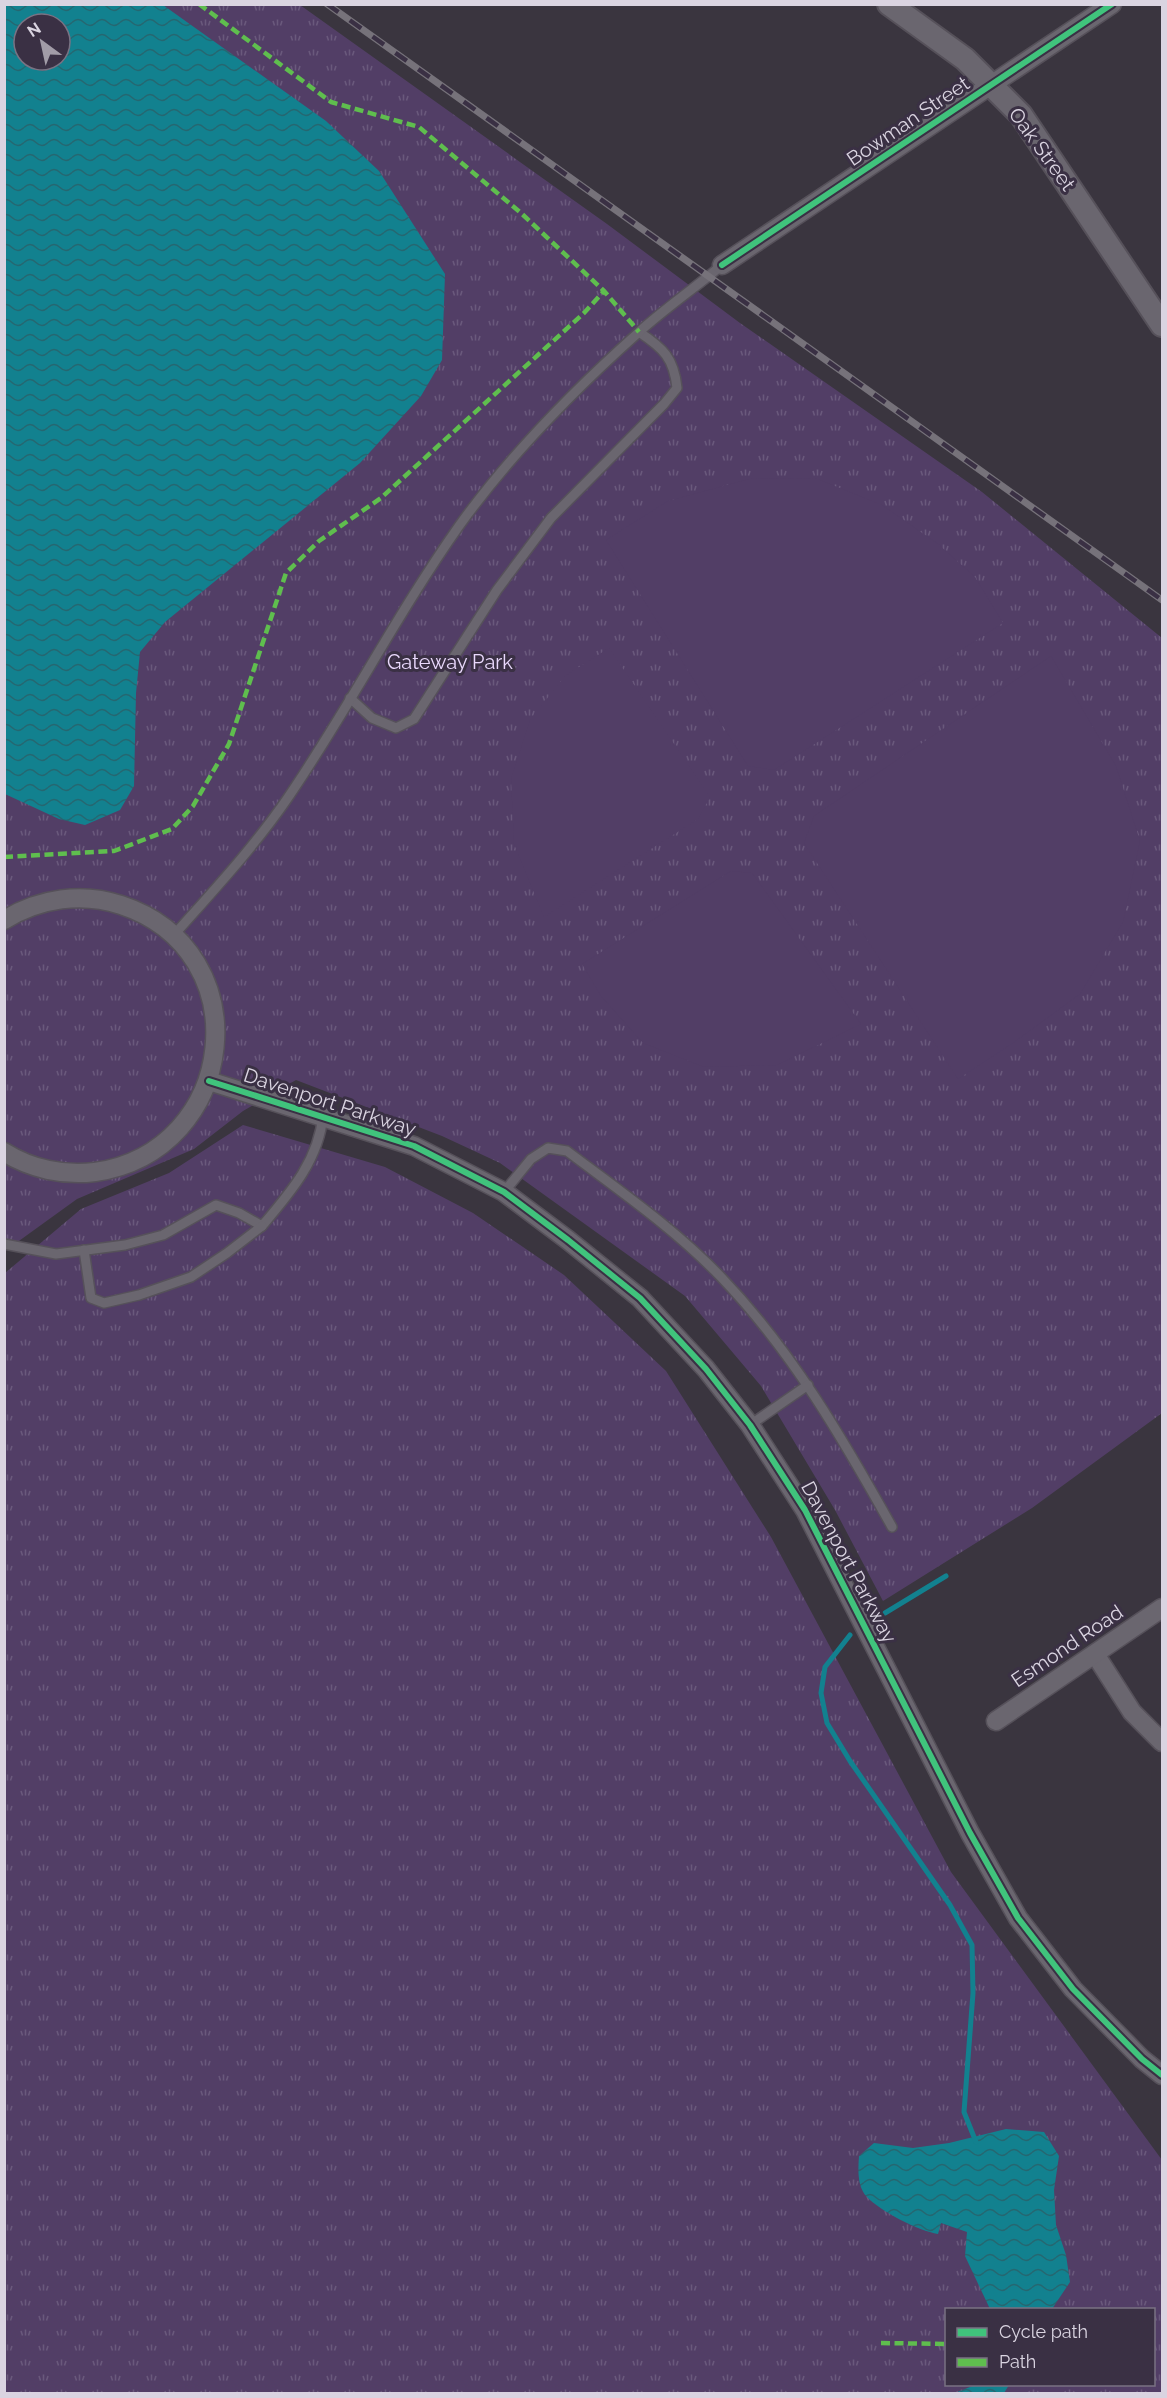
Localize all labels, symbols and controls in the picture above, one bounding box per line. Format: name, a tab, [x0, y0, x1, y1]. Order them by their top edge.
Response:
north arrow	[12, 12, 72, 72]
text: N	[24, 19, 44, 41]
street label: Bowman Street	[842, 71, 974, 171]
street label: Oak Street	[1004, 103, 1080, 196]
park label: Gateway Park	[387, 650, 513, 674]
street label: Davenport Parkway	[241, 1063, 419, 1141]
street label: Davenport Parkway	[796, 1477, 902, 1647]
street label: Esmond Road	[1007, 1600, 1127, 1692]
legend	[945, 2308, 1155, 2386]
text: Cycle path	[999, 2321, 1088, 2342]
text: Path	[999, 2351, 1036, 2372]

